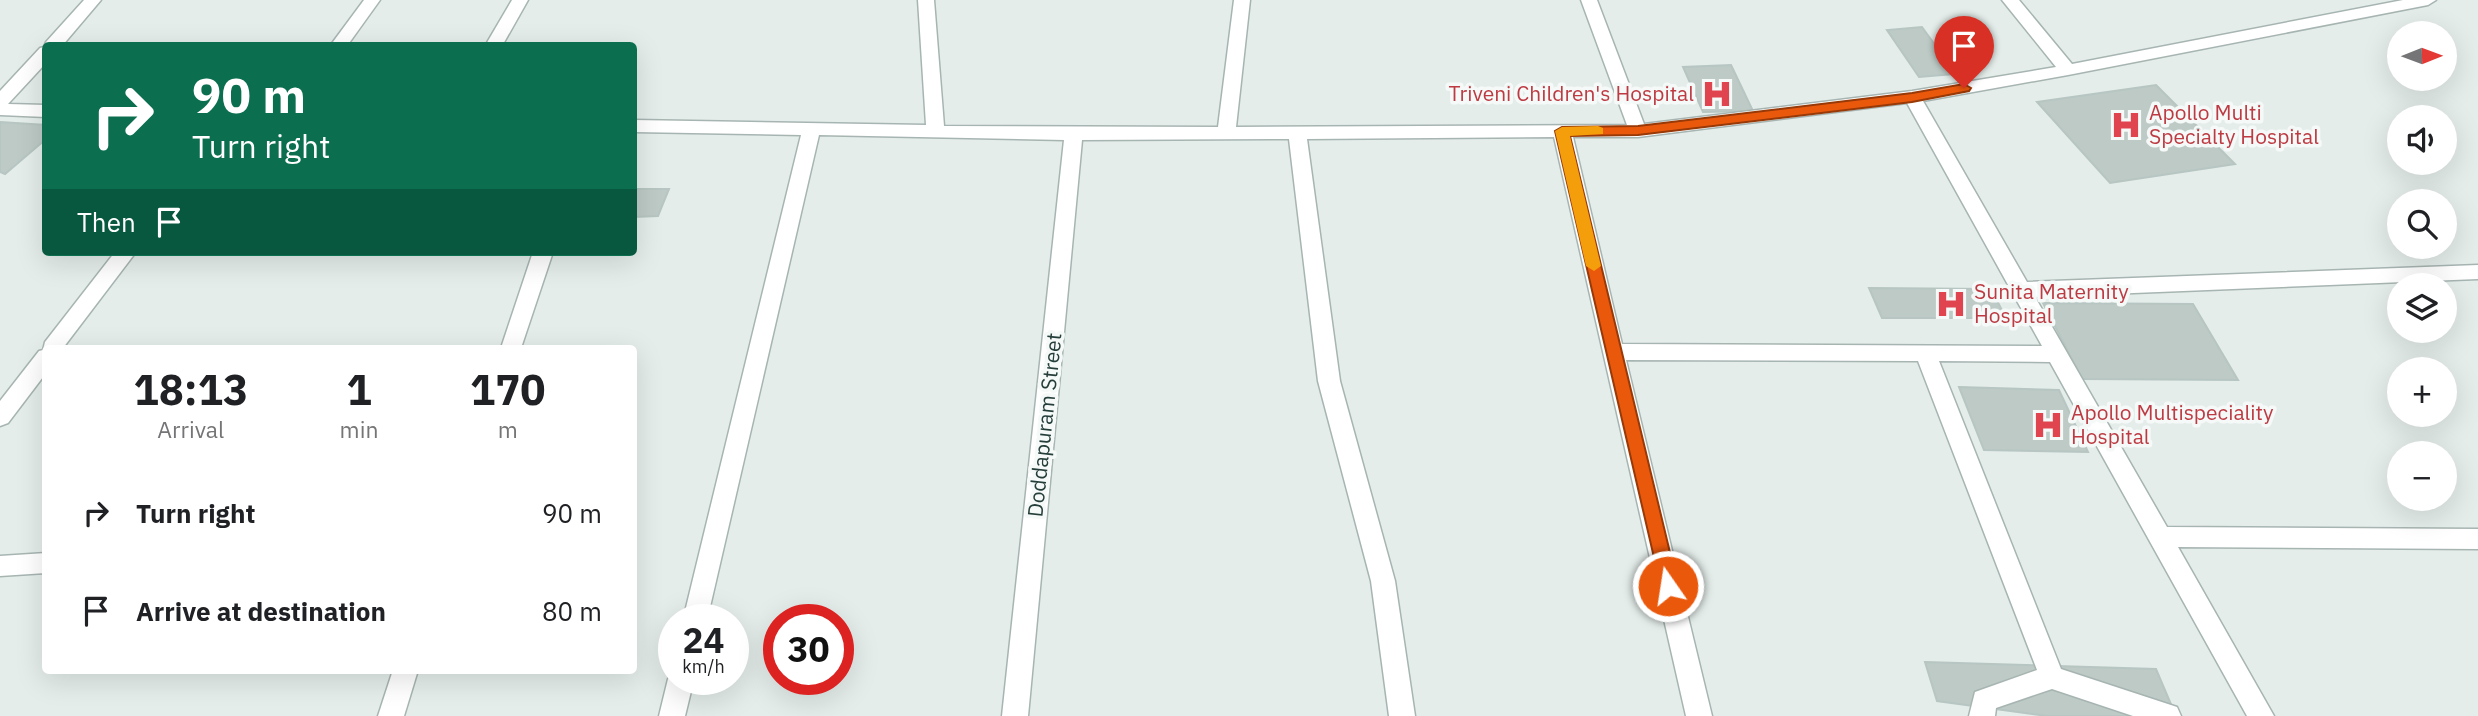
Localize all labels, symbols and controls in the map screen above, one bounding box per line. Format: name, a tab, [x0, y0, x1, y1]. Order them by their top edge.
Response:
pin	[1934, 16, 1994, 88]
north arrow	[2387, 21, 2457, 91]
map controls	[2387, 21, 2457, 511]
icon: arrive	[1945, 27, 1983, 65]
text: 90 m	[192, 63, 306, 126]
icon: right	[77, 70, 168, 161]
hospital icon: Triveni Children's Hospital	[1700, 77, 1734, 111]
place label: Triveni Children's Hospital	[1448, 79, 1694, 107]
place label: Apollo Multi Specialty Hospital	[2149, 98, 2319, 150]
button: sound	[2387, 105, 2457, 175]
hospital icon: Apollo Multi Specialty Hospital	[2109, 108, 2143, 142]
text: Turn right	[192, 125, 330, 167]
button: search	[2387, 189, 2457, 259]
icon: arrive	[150, 203, 188, 241]
text: Then	[77, 205, 136, 239]
button: layers	[2387, 273, 2457, 343]
place label: Sunita Maternity Hospital	[1974, 277, 2129, 329]
hospital icon: Sunita Maternity Hospital	[1934, 287, 1968, 321]
street label: Doddapuram Street	[1020, 331, 1068, 518]
button: +	[2387, 357, 2457, 427]
text: 18:13	[133, 362, 248, 417]
text: 1	[346, 362, 372, 417]
text: 170	[470, 362, 546, 417]
place label: Apollo Multispeciality Hospital	[2071, 398, 2274, 450]
hospital icon: Apollo Multispeciality Hospital	[2031, 408, 2065, 442]
text: Arrival	[157, 414, 224, 444]
text: min	[340, 414, 378, 444]
text: m	[498, 414, 518, 444]
button: −	[2387, 441, 2457, 511]
icon: right	[77, 494, 115, 532]
text: Turn right	[136, 496, 255, 530]
text: 90 m	[542, 496, 602, 530]
position arrow	[1631, 549, 1705, 623]
icon: arrive	[77, 592, 115, 630]
text: Arrive at destination	[136, 594, 386, 628]
text: 80 m	[542, 594, 602, 628]
speed limit sign: 30	[763, 604, 854, 695]
text: 24	[682, 617, 725, 663]
text: km/h	[682, 655, 725, 678]

